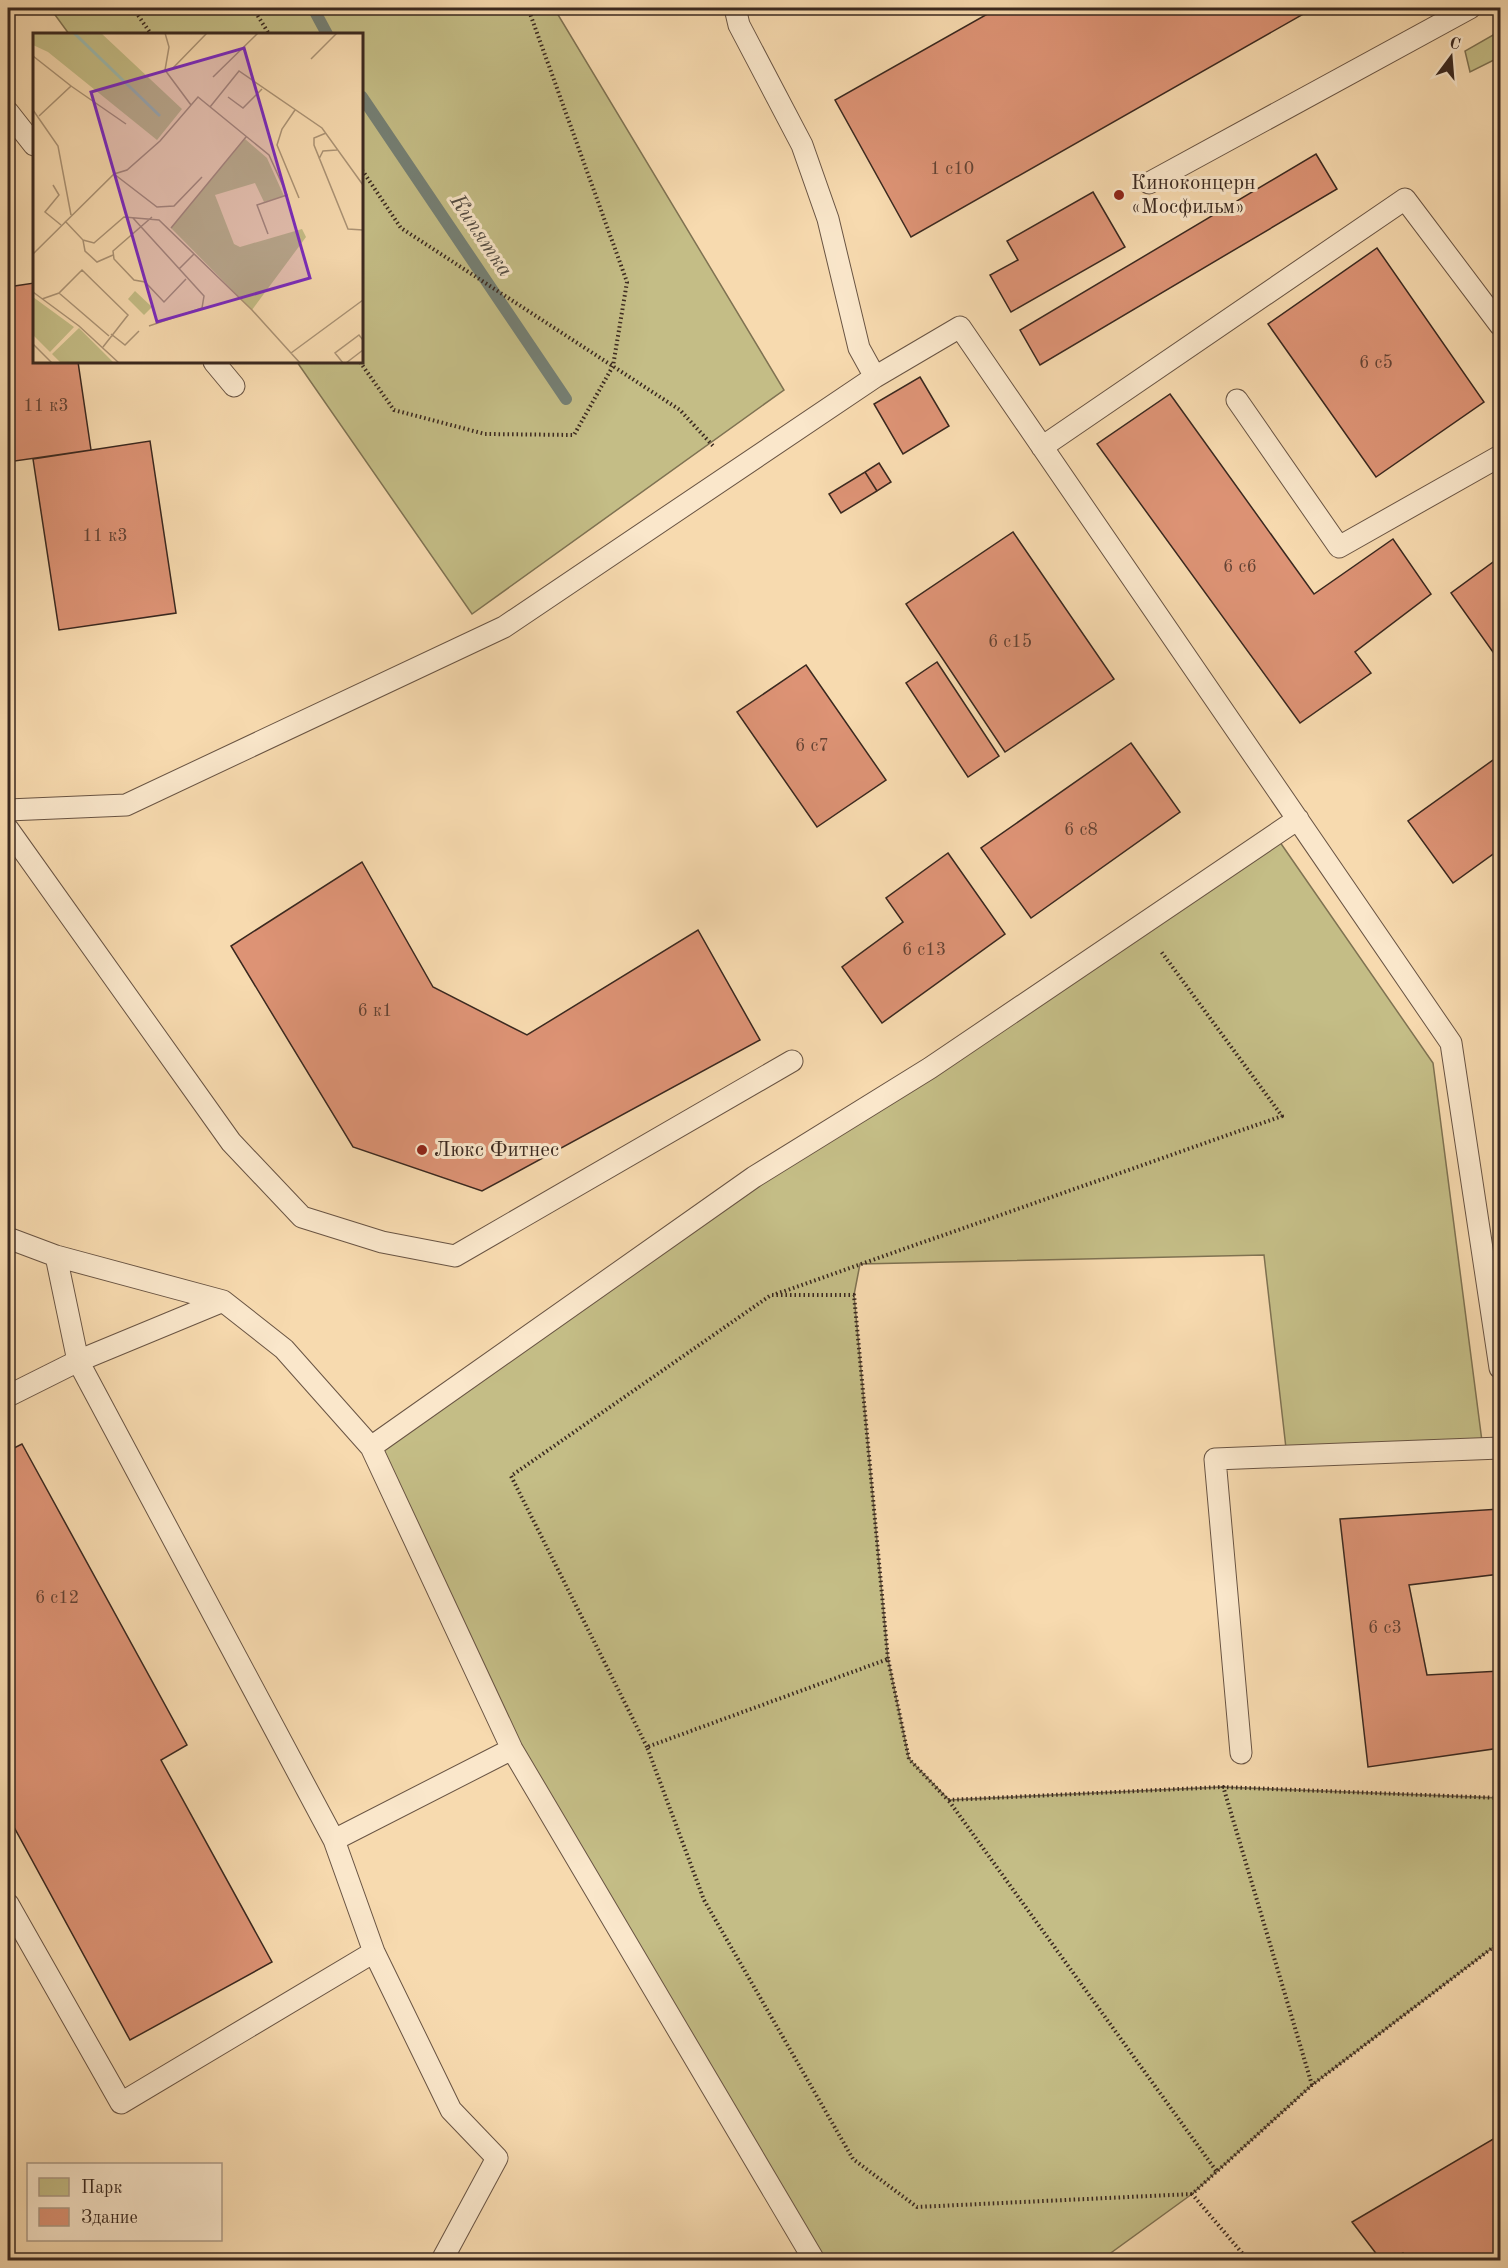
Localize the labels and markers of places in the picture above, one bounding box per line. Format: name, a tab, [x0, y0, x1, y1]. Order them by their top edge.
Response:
place label: Киноконцерн «Мосфильм»	[1131, 173, 1256, 218]
marker: Киноконцерн «Мосфильм»	[1112, 188, 1126, 202]
place label: Люкс Фитнес	[434, 1140, 559, 1161]
marker: Люкс Фитнес	[415, 1143, 429, 1157]

